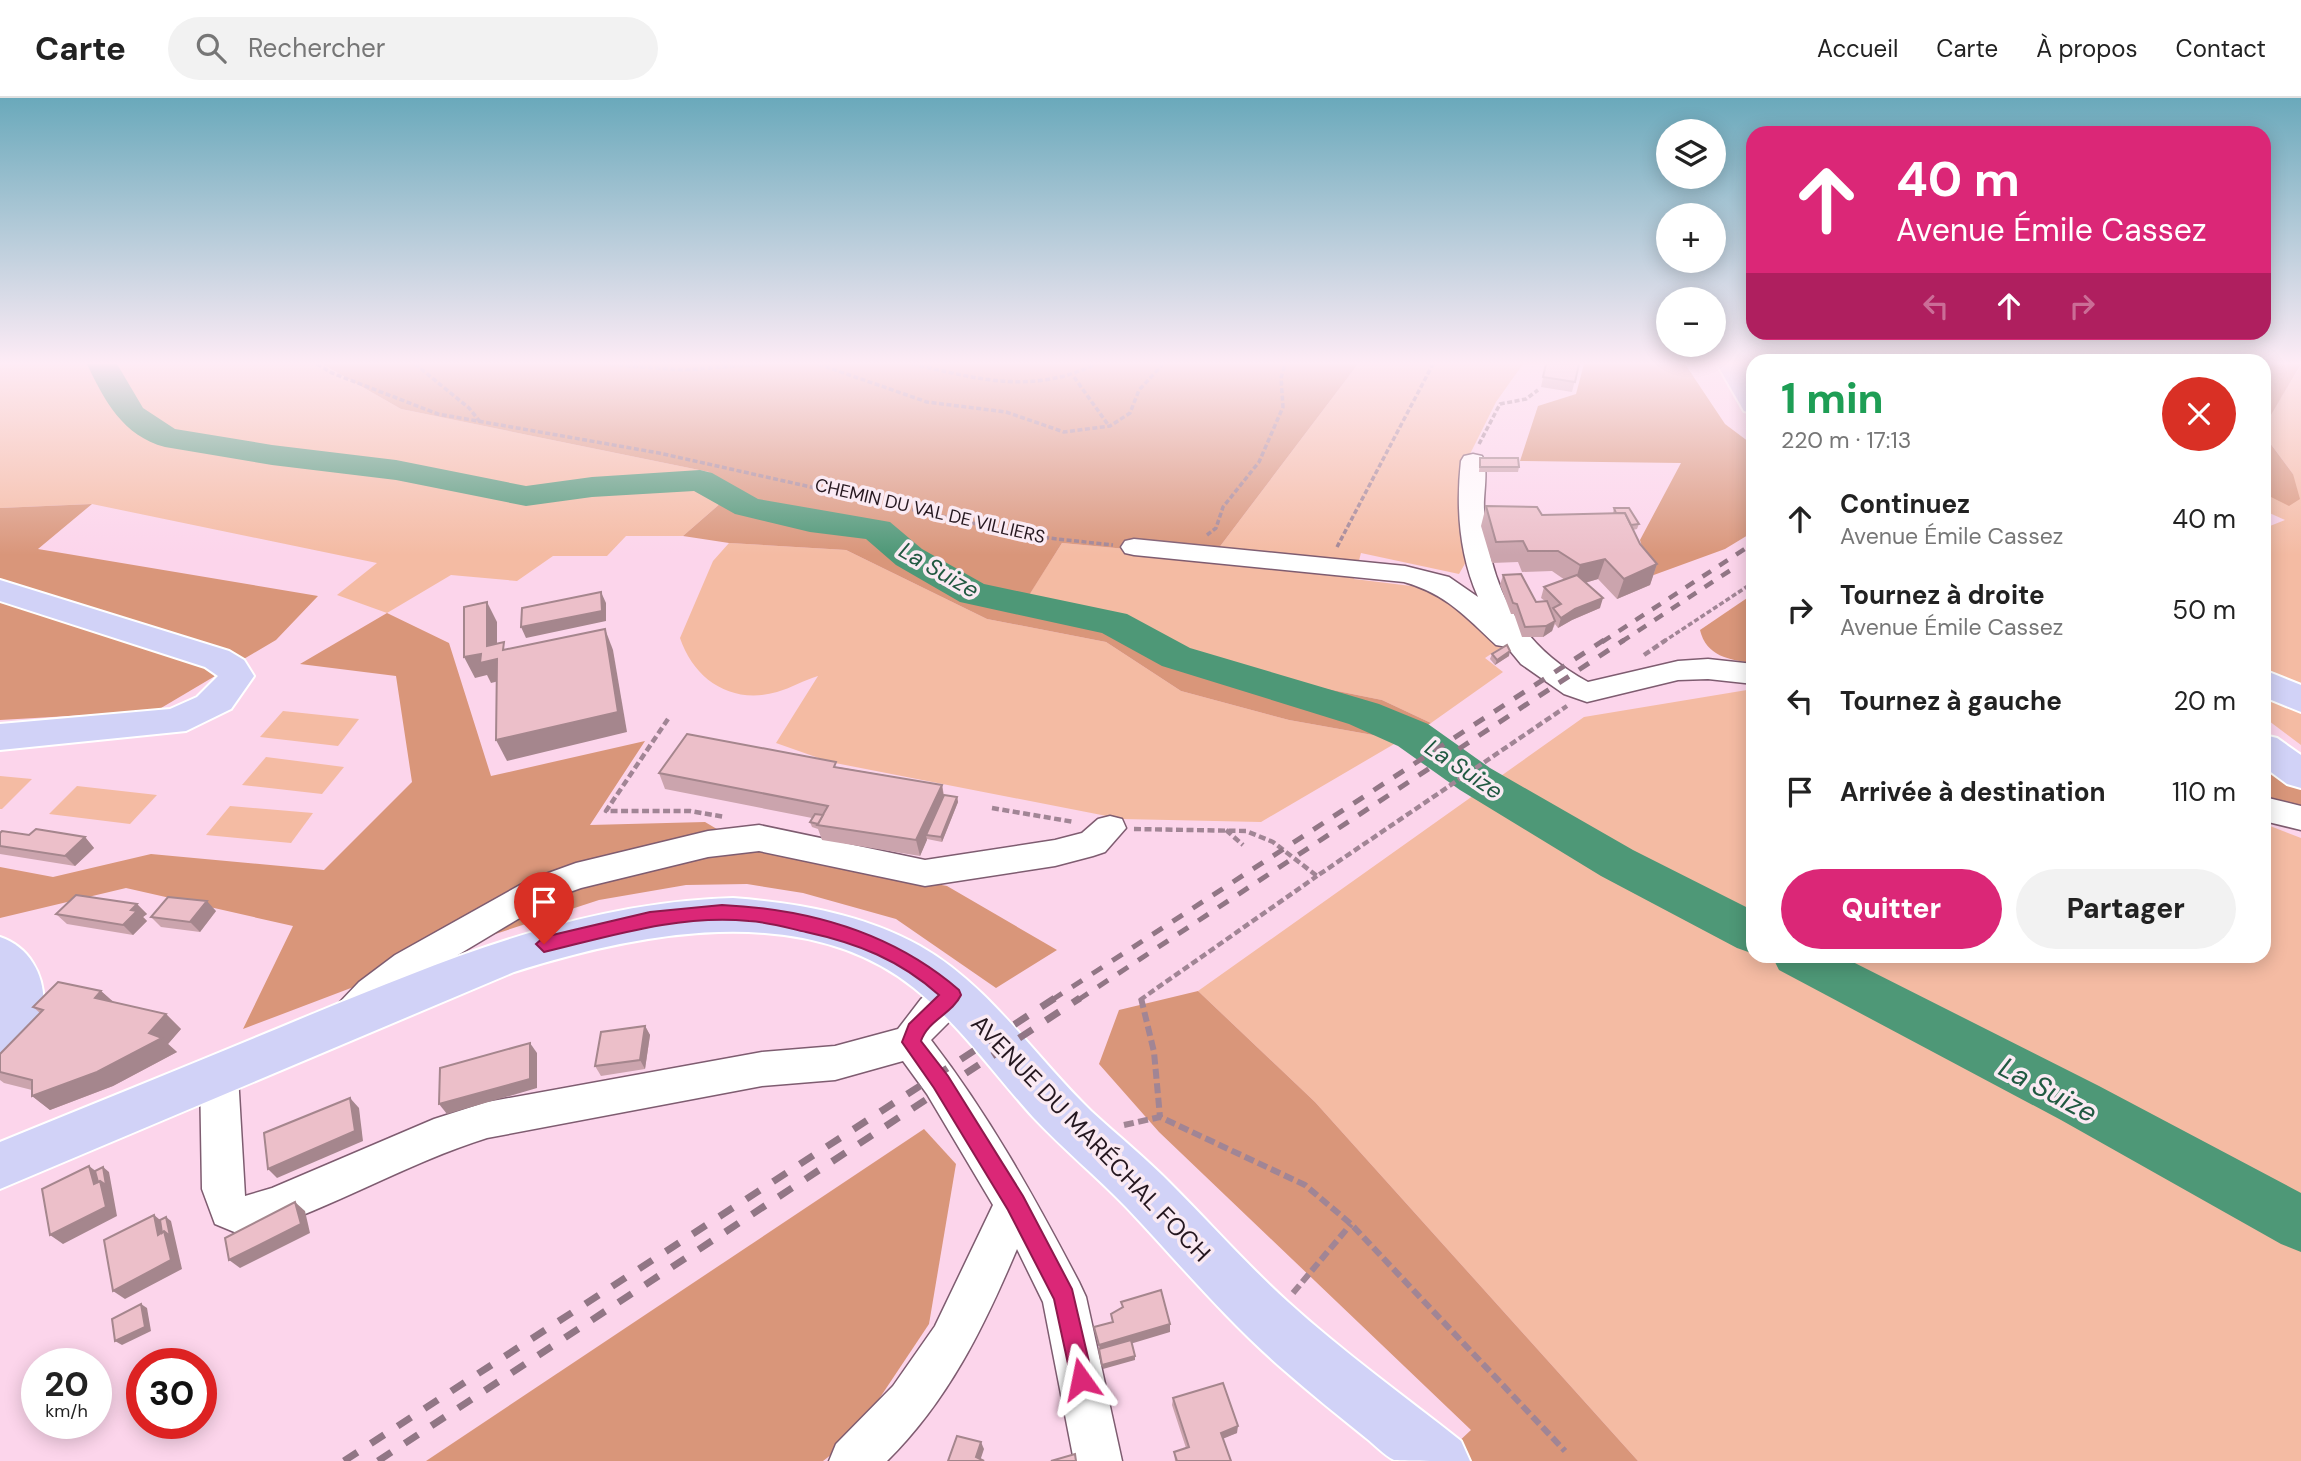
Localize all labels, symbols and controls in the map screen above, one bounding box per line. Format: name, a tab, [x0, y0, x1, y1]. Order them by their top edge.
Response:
search box	[168, 17, 658, 80]
text: Carte	[35, 27, 126, 70]
icon: search	[192, 29, 230, 67]
text: Rechercher	[248, 31, 385, 65]
text: Accueil	[1817, 33, 1898, 64]
text: Carte	[1936, 33, 1998, 64]
text: À propos	[2036, 33, 2138, 64]
text: Contact	[2176, 33, 2266, 64]
map controls	[1656, 119, 1726, 357]
button: layers	[1656, 119, 1726, 189]
text: 40 m	[1896, 147, 2020, 211]
icon: ahead	[1781, 154, 1872, 245]
button: +	[1656, 203, 1726, 273]
text: Avenue Émile Cassez	[1896, 209, 2207, 251]
button: −	[1656, 287, 1726, 357]
icon: left	[1917, 287, 1955, 325]
icon: ahead	[1990, 287, 2028, 325]
icon: right	[2063, 287, 2101, 325]
text: 1 min	[1781, 371, 1884, 426]
button: close	[2162, 377, 2236, 451]
text: 220 m · 17:13	[1781, 425, 1911, 455]
street label: CHEMIN DU VAL DE VILLIERS	[813, 473, 1047, 549]
text: Continuez	[1840, 487, 1970, 521]
icon: ahead	[1781, 500, 1819, 538]
text: 40 m	[2172, 502, 2236, 536]
text: Avenue Émile Cassez	[1840, 521, 2063, 551]
water label: La Suize	[894, 535, 984, 605]
text: Tournez à droite	[1840, 578, 2045, 612]
icon: right	[1781, 591, 1819, 629]
text: 50 m	[2172, 593, 2236, 627]
text: Avenue Émile Cassez	[1840, 612, 2063, 642]
icon: left	[1781, 682, 1819, 720]
text: Tournez à gauche	[1840, 684, 2062, 718]
text: 20 m	[2173, 684, 2236, 718]
water label: La Suize	[1419, 732, 1509, 806]
icon: arrive	[1781, 773, 1819, 811]
text: Arrivée à destination	[1840, 775, 2106, 809]
text: 110 m	[2172, 775, 2236, 809]
button: Quitter	[1781, 869, 2002, 949]
button: Partager	[2016, 869, 2236, 949]
pin	[514, 872, 574, 944]
icon: arrive	[525, 883, 563, 921]
street label: AVENUE DU MARÉCHAL FOCH	[965, 1008, 1217, 1268]
water label: La Suize	[1992, 1049, 2104, 1131]
position arrow	[1044, 1342, 1118, 1416]
speed limit sign: 30	[126, 1348, 217, 1439]
text: 20	[44, 1361, 89, 1407]
text: km/h	[45, 1399, 88, 1423]

